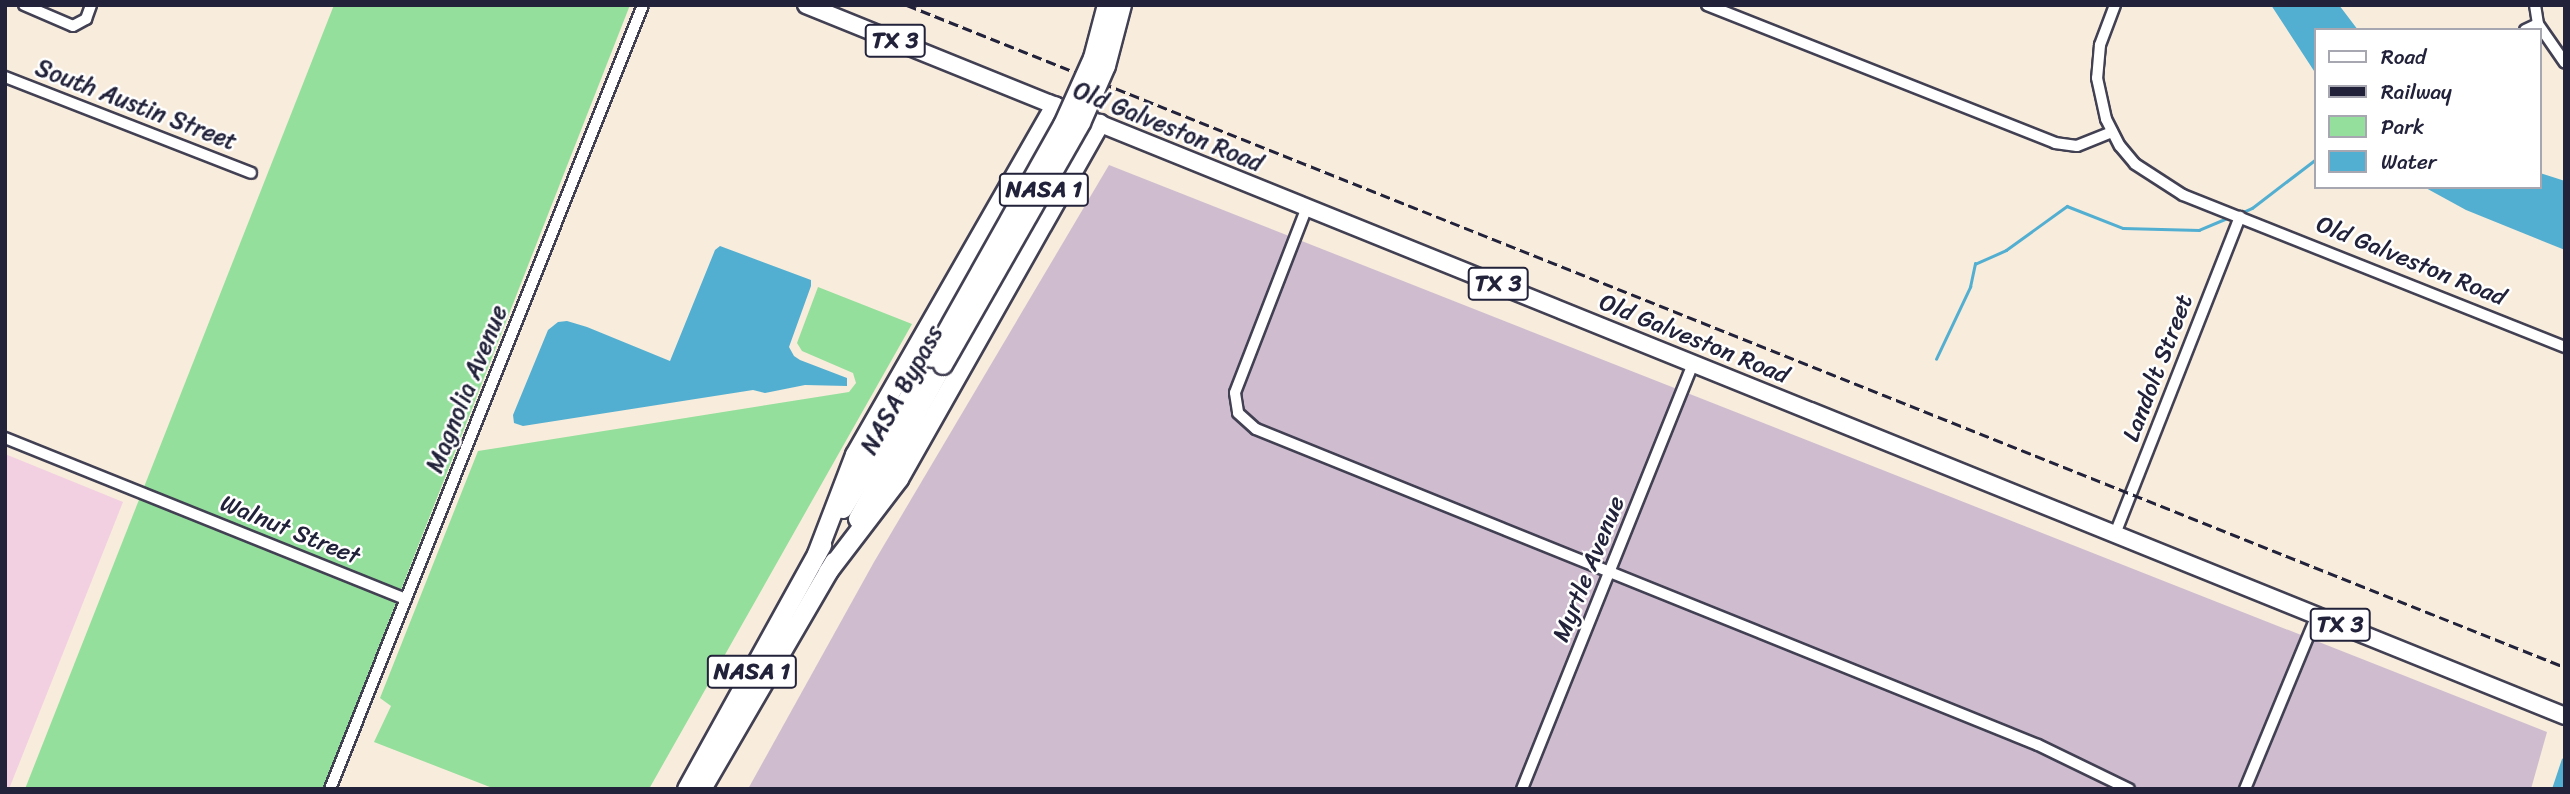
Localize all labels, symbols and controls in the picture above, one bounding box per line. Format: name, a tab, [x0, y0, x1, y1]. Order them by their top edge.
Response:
road number: TX 3	[864, 22, 926, 60]
legend	[2314, 28, 2542, 189]
text: Road	[2381, 38, 2426, 76]
street label: South Austin Street	[30, 53, 242, 157]
text: Railway	[2381, 73, 2452, 111]
street label: Old Galveston Road	[1069, 76, 1267, 178]
text: Park	[2381, 108, 2424, 146]
text: Water	[2381, 143, 2436, 181]
road number: NASA 1	[998, 170, 1090, 210]
street label: Old Galveston Road	[2312, 210, 2510, 312]
road number: TX 3	[1466, 264, 1530, 304]
street label: Old Galveston Road	[1595, 288, 1793, 390]
street label: Landolt Street	[2117, 291, 2199, 445]
street label: Magnolia Avenue	[420, 301, 514, 477]
street label: NASA Bypass	[855, 321, 949, 459]
street label: Walnut Street	[216, 489, 364, 571]
street label: Myrtle Avenue	[1547, 492, 1631, 646]
road number: TX 3	[2308, 606, 2372, 645]
road number: NASA 1	[706, 652, 798, 692]

